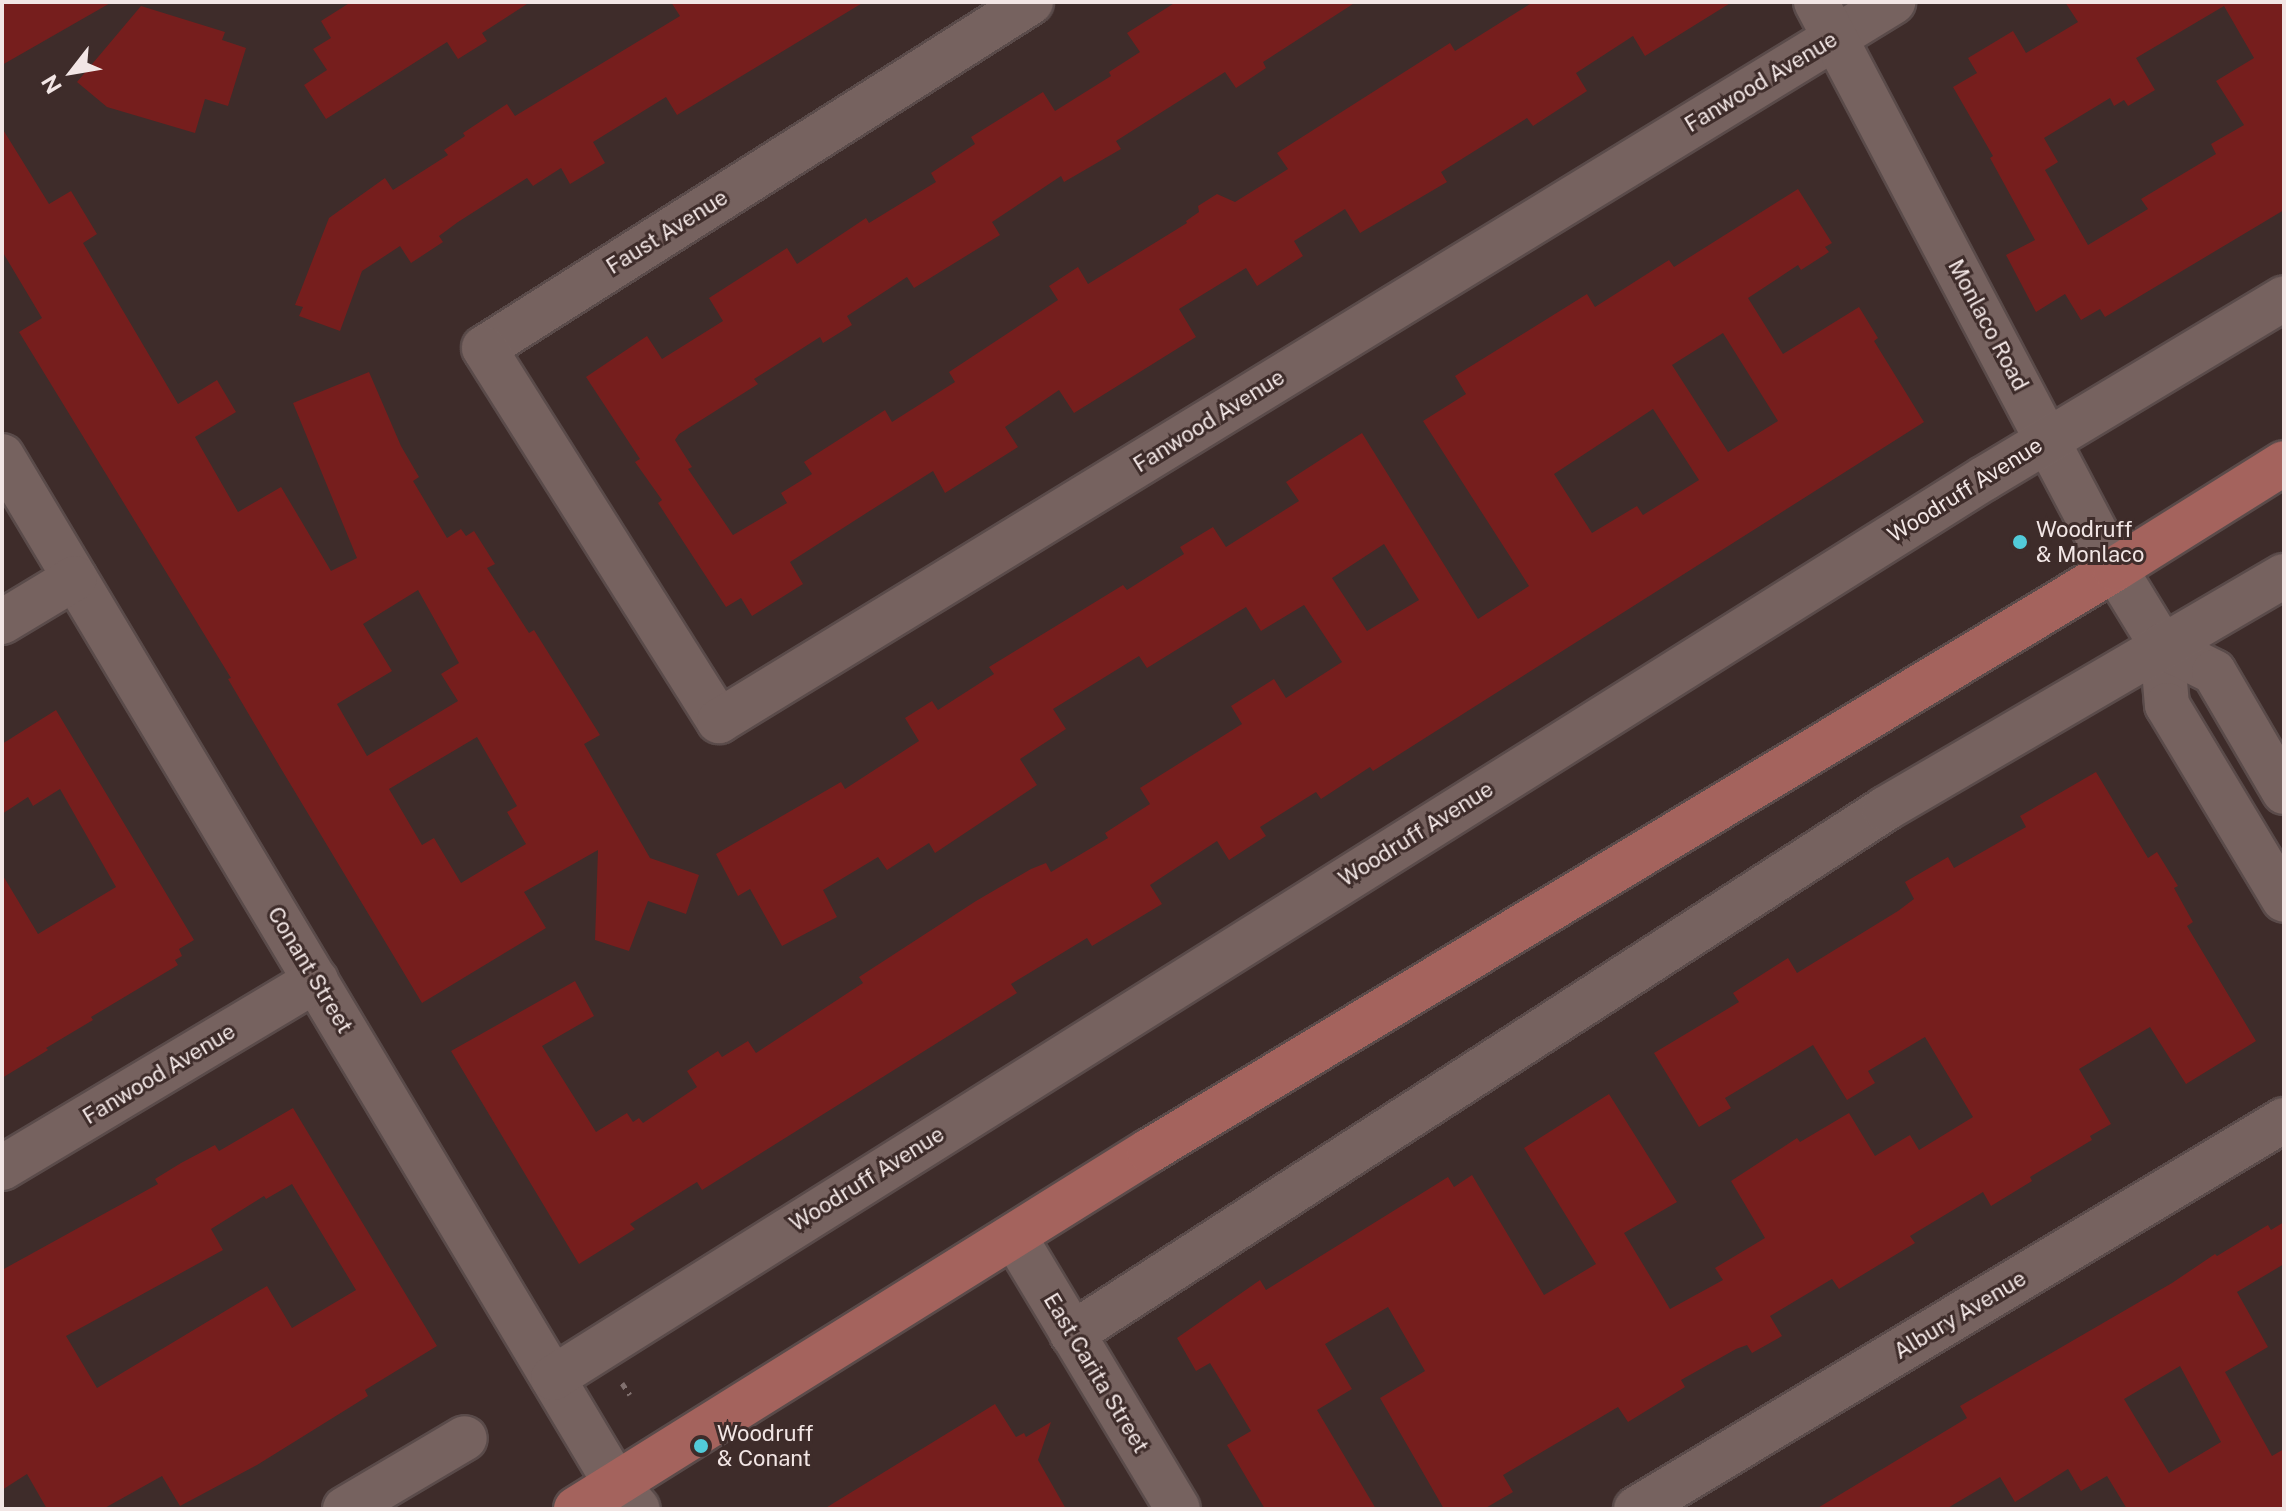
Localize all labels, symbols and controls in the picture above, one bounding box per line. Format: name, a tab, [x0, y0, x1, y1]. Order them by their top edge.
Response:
street label: Fanwood Avenue	[1680, 26, 1842, 138]
north arrow	[32, 32, 112, 112]
text: N	[36, 70, 67, 98]
street label: Faust Avenue	[601, 184, 733, 280]
street label: Monlaco Road	[1942, 255, 2034, 395]
street label: Fanwood Avenue	[1129, 364, 1289, 478]
street label: Woodruff Avenue	[1883, 432, 2047, 548]
place label: Woodruff & Monlaco	[2036, 516, 2144, 568]
marker: Woodruff & Monlaco	[2011, 533, 2029, 551]
street label: Woodruff Avenue	[1334, 776, 1498, 892]
street label: Conant Street	[262, 902, 358, 1038]
street label: Fanwood Avenue	[78, 1018, 240, 1130]
street label: Woodruff Avenue	[785, 1121, 949, 1237]
street label: Albury Avenue	[1889, 1265, 2031, 1365]
street label: East Carita Street	[1038, 1288, 1154, 1458]
place label: Woodruff & Conant	[717, 1420, 813, 1472]
marker: Woodruff & Conant	[692, 1437, 710, 1455]

